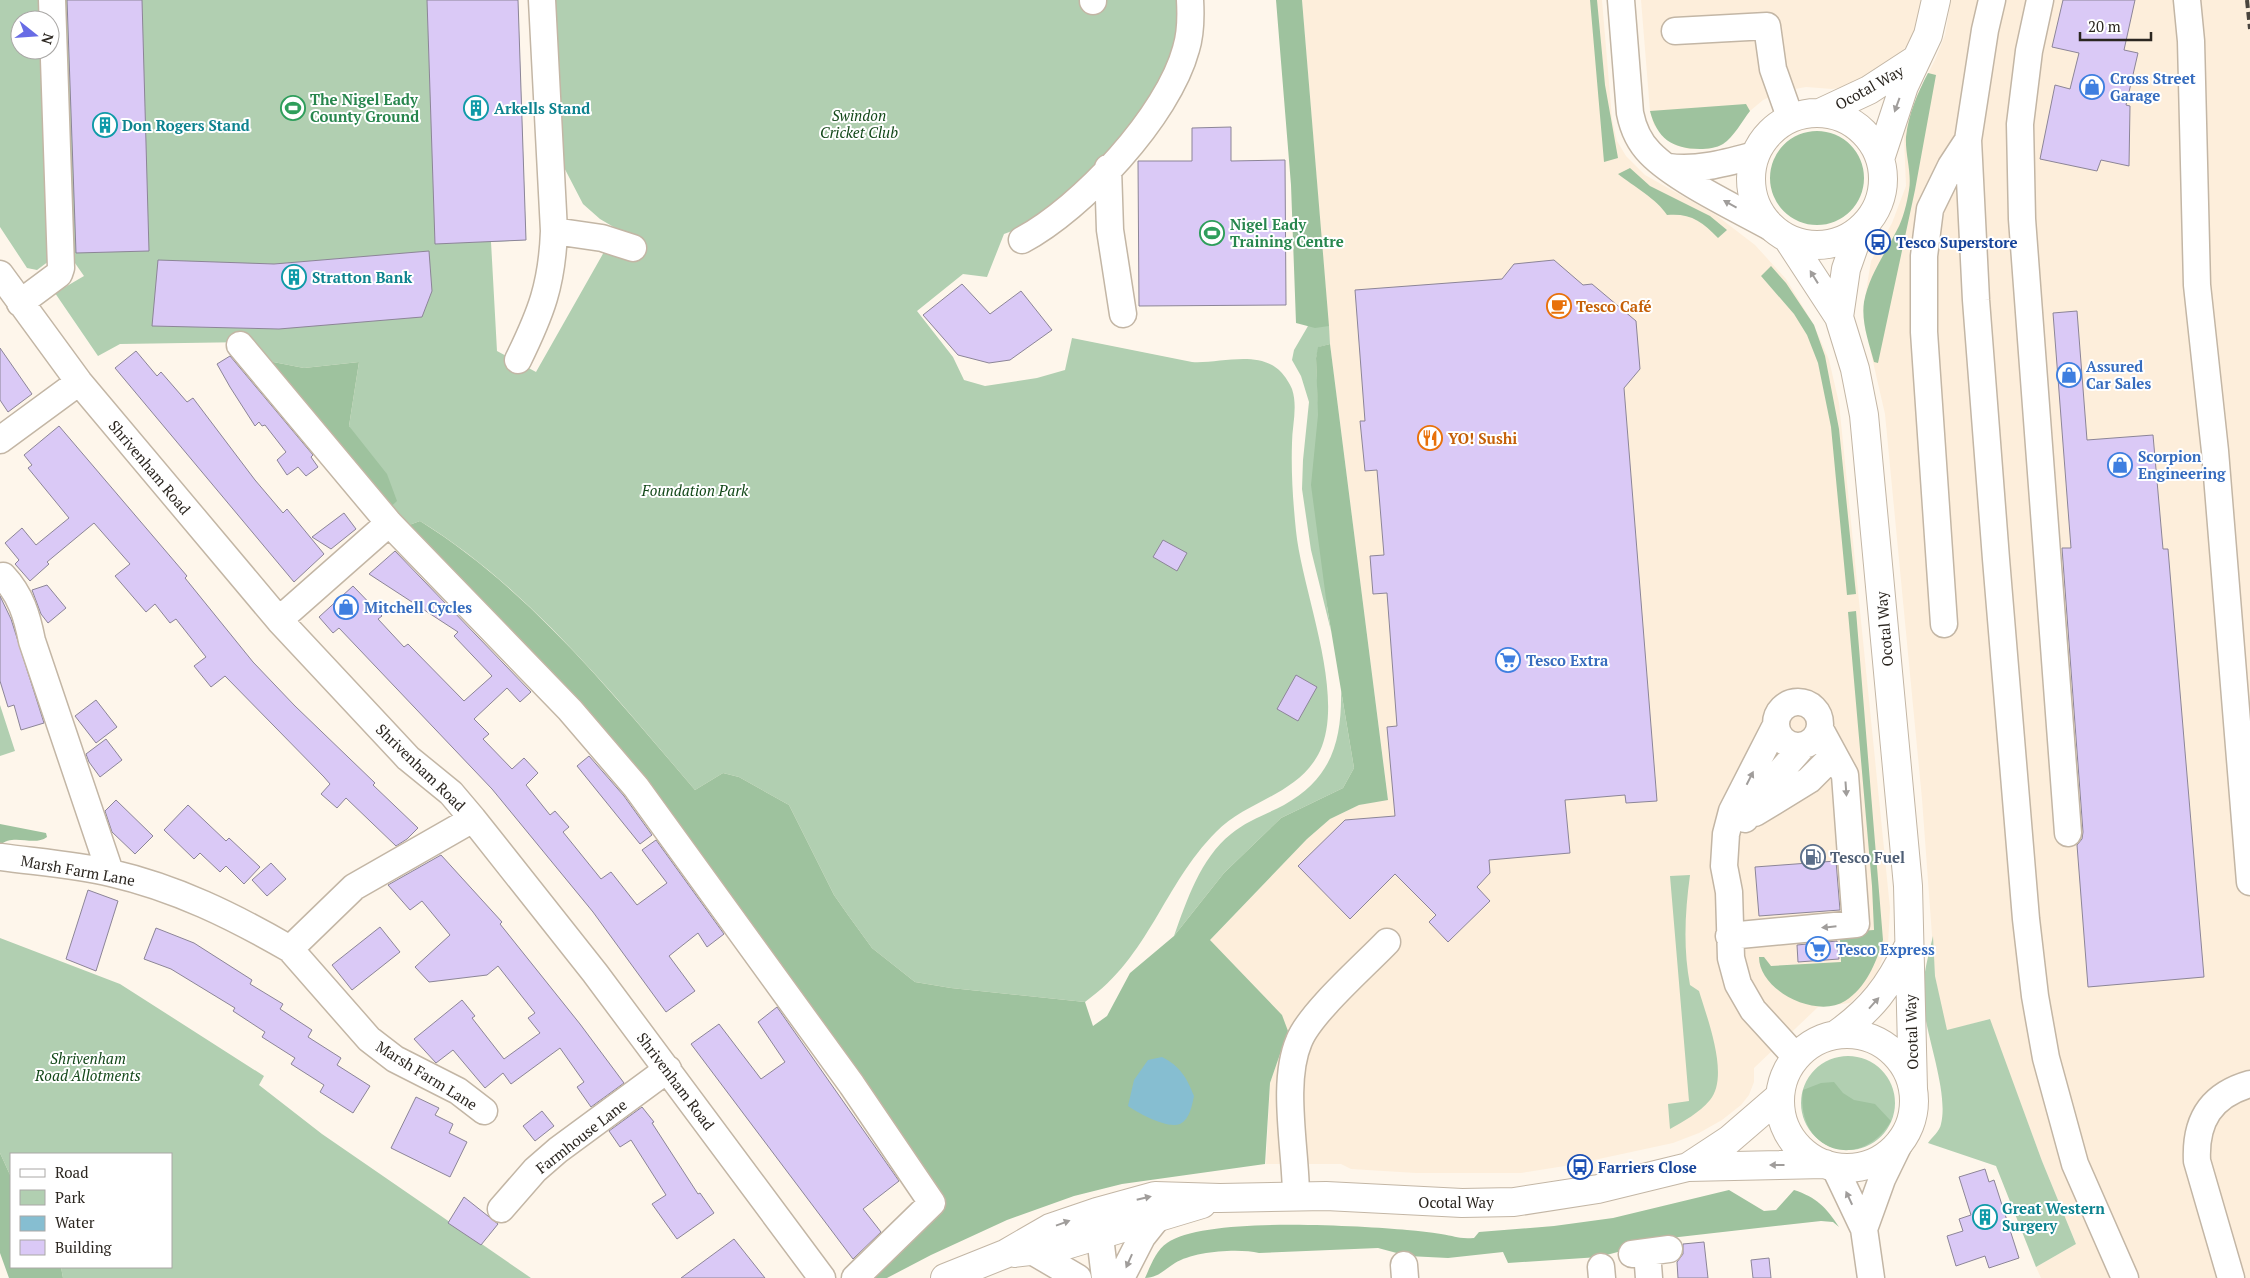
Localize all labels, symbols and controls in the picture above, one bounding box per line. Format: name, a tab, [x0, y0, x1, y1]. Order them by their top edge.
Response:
north arrow	[10, 10, 60, 60]
scale bar	[2080, 10, 2151, 42]
text: 20 m	[2088, 16, 2121, 36]
text: N	[37, 31, 59, 47]
street label: Ocotal Way	[1831, 60, 1907, 114]
place label: Cross Street Garage	[2110, 68, 2196, 105]
shop icon: Cross Street Garage	[2079, 74, 2105, 100]
place label: The Nigel Eady County Ground	[310, 89, 419, 126]
sports icon: The Nigel Eady County Ground	[280, 95, 306, 121]
building icon: Arkells Stand	[463, 95, 489, 121]
place label: Arkells Stand	[494, 98, 590, 118]
one-way arrow	[1893, 98, 1900, 113]
park label: Swindon Cricket Club	[820, 105, 898, 142]
building icon: Don Rogers Stand	[92, 112, 118, 138]
place label: Don Rogers Stand	[122, 115, 250, 135]
one-way arrow	[1723, 200, 1736, 209]
place label: Nigel Eady Training Centre	[1230, 214, 1344, 251]
sports icon: Nigel Eady Training Centre	[1199, 220, 1225, 246]
bus stop icon: Tesco Superstore	[1865, 229, 1891, 255]
place label: Tesco Superstore	[1896, 232, 2018, 252]
building icon: Stratton Bank	[281, 264, 307, 290]
place label: Stratton Bank	[312, 267, 412, 287]
one-way arrow	[1809, 271, 1819, 284]
cafe icon: Tesco Café	[1546, 293, 1572, 319]
place label: Tesco Café	[1576, 296, 1652, 316]
place label: Assured Car Sales	[2086, 356, 2151, 393]
shop icon: Assured Car Sales	[2056, 362, 2082, 388]
street label: Shrivenham Road	[105, 416, 195, 518]
restaurant icon: YO! Sushi	[1417, 425, 1443, 451]
place label: YO! Sushi	[1448, 428, 1517, 448]
place label: Scorpion Engineering	[2138, 446, 2226, 483]
shop icon: Scorpion Engineering	[2107, 452, 2133, 478]
park label: Foundation Park	[641, 480, 749, 500]
street label: Ocotal Way	[1871, 590, 1897, 667]
shop icon: Mitchell Cycles	[333, 594, 359, 620]
place label: Mitchell Cycles	[364, 597, 472, 617]
supermarket icon: Tesco Extra	[1495, 647, 1521, 673]
place label: Tesco Extra	[1526, 650, 1609, 670]
street label: Shrivenham Road	[372, 719, 470, 815]
one-way arrow	[1745, 772, 1754, 785]
one-way arrow	[1842, 781, 1850, 797]
fuel station icon: Tesco Fuel	[1800, 844, 1826, 870]
place label: Tesco Fuel	[1830, 847, 1905, 867]
street label: Marsh Farm Lane	[19, 850, 137, 890]
one-way arrow	[1821, 923, 1837, 931]
supermarket icon: Tesco Express	[1805, 936, 1831, 962]
place label: Tesco Express	[1836, 939, 1935, 959]
street label: Ocotal Way	[1900, 994, 1922, 1070]
one-way arrow	[1868, 997, 1880, 1009]
street label: Shrivenham Road	[633, 1028, 719, 1134]
street label: Marsh Farm Lane	[373, 1036, 481, 1114]
park label: Shrivenham Road Allotments	[34, 1048, 141, 1085]
street label: Farmhouse Lane	[531, 1094, 631, 1178]
legend	[10, 1153, 172, 1268]
bus stop icon: Farriers Close	[1567, 1154, 1593, 1180]
place label: Farriers Close	[1598, 1157, 1697, 1177]
one-way arrow	[1768, 1161, 1784, 1169]
text: Road	[55, 1162, 88, 1182]
text: Park	[55, 1187, 85, 1207]
one-way arrow	[1845, 1191, 1853, 1205]
street label: Ocotal Way	[1418, 1192, 1494, 1212]
one-way arrow	[1137, 1194, 1152, 1202]
place label: Great Western Surgery	[2002, 1198, 2105, 1235]
building icon: Great Western Surgery	[1972, 1204, 1998, 1230]
text: Water	[55, 1212, 95, 1232]
one-way arrow	[1056, 1219, 1071, 1227]
text: Building	[55, 1237, 113, 1257]
one-way arrow	[1124, 1254, 1132, 1268]

